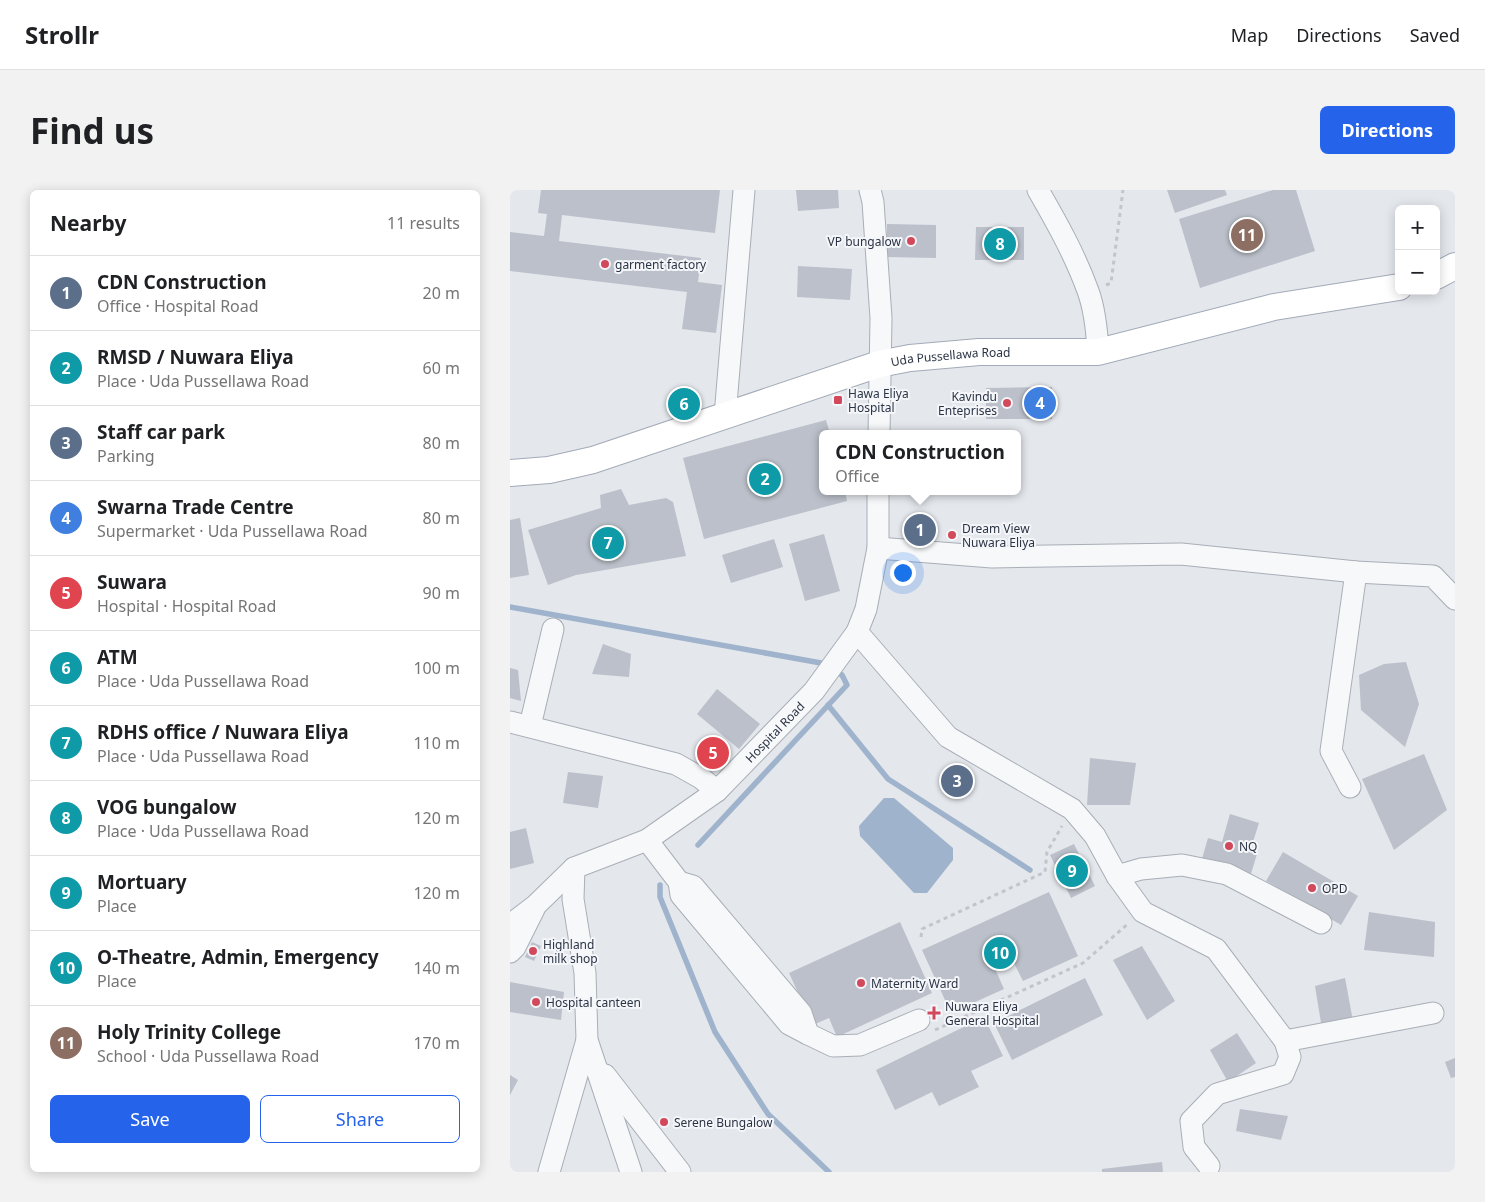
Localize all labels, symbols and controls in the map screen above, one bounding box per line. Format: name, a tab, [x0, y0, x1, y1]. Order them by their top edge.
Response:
text: Strollr	[25, 18, 99, 51]
text: Map	[1231, 23, 1268, 47]
text: Directions	[1296, 23, 1382, 47]
text: Saved	[1410, 23, 1460, 47]
button: Directions	[1320, 106, 1455, 154]
text: Find us	[30, 107, 154, 154]
map controls	[1395, 205, 1440, 295]
button: +	[1395, 205, 1440, 250]
text: Nearby	[50, 209, 126, 237]
text: 11 results	[387, 212, 460, 234]
pin: 11	[1231, 216, 1263, 254]
pin: 8	[984, 225, 1016, 263]
place label: VP bungalow	[828, 233, 902, 250]
marker: VP bungalow	[905, 235, 917, 247]
button: −	[1395, 250, 1440, 295]
place label: garment factory	[615, 256, 707, 273]
marker: garment factory	[599, 258, 611, 270]
text: CDN Construction	[97, 269, 267, 295]
text: 1	[61, 282, 71, 304]
text: 20 m	[423, 282, 460, 304]
text: Office · Hospital Road	[97, 295, 259, 317]
text: RMSD / Nuwara Eliya	[97, 344, 294, 370]
street label: Uda Pussellawa Road	[889, 344, 1010, 370]
text: 2	[61, 357, 71, 379]
text: 60 m	[423, 357, 460, 379]
text: Place · Uda Pussellawa Road	[97, 370, 309, 392]
pin: 4	[1024, 384, 1056, 422]
pin: 6	[668, 385, 700, 423]
place label: Hawa Eliya Hospital	[848, 385, 909, 416]
place label: Kavindu Enteprises	[938, 388, 997, 419]
marker: Hawa Eliya Hospital	[832, 394, 844, 406]
marker: Kavindu Enteprises	[1001, 397, 1013, 409]
text: Staff car park	[97, 419, 225, 445]
popup	[819, 430, 1021, 495]
text: 3	[61, 432, 71, 454]
text: 80 m	[423, 432, 460, 454]
text: CDN Construction	[835, 439, 1005, 465]
text: Parking	[97, 445, 155, 467]
pin: 2	[749, 460, 781, 498]
text: Office	[835, 465, 880, 487]
text: Swarna Trade Centre	[97, 494, 294, 520]
text: 4	[61, 507, 71, 529]
text: 80 m	[423, 507, 460, 529]
pin: 1	[904, 511, 936, 549]
text: Supermarket · Uda Pussellawa Road	[97, 520, 368, 542]
place label: Dream View Nuwara Eliya	[962, 520, 1035, 551]
pin: 7	[592, 524, 624, 562]
marker: Dream View Nuwara Eliya	[946, 529, 958, 541]
your location	[890, 560, 916, 586]
text: Suwara	[97, 569, 167, 595]
text: 5	[61, 582, 71, 604]
text: 90 m	[423, 582, 460, 604]
text: Hospital · Hospital Road	[97, 595, 276, 617]
text: ATM	[97, 644, 138, 670]
text: 6	[61, 657, 71, 679]
text: 100 m	[413, 657, 460, 679]
text: Place · Uda Pussellawa Road	[97, 670, 309, 692]
street label: Hospital Road	[741, 698, 808, 766]
text: RDHS office / Nuwara Eliya	[97, 719, 349, 745]
text: 7	[61, 732, 71, 754]
text: 110 m	[413, 732, 460, 754]
pin: 5	[697, 734, 729, 772]
text: Place · Uda Pussellawa Road	[97, 745, 309, 767]
pin: 3	[941, 762, 973, 800]
text: VOG bungalow	[97, 794, 236, 820]
text: 8	[61, 807, 71, 829]
text: 120 m	[413, 807, 460, 829]
text: Place · Uda Pussellawa Road	[97, 820, 309, 842]
place label: NQ	[1239, 838, 1258, 855]
marker: NQ	[1223, 840, 1235, 852]
pin: 9	[1056, 852, 1088, 890]
text: Mortuary	[97, 869, 187, 895]
place label: OPD	[1322, 880, 1348, 897]
text: 9	[61, 882, 71, 904]
text: 120 m	[413, 882, 460, 904]
marker: OPD	[1306, 882, 1318, 894]
text: Place	[97, 895, 137, 917]
pin: 10	[984, 934, 1016, 972]
place label: Highland milk shop	[543, 936, 598, 967]
text: O-Theatre, Admin, Emergency	[97, 944, 379, 970]
marker: Highland milk shop	[527, 945, 539, 957]
text: 10	[57, 957, 75, 979]
text: 140 m	[413, 957, 460, 979]
text: Place	[97, 970, 137, 992]
place label: Maternity Ward	[871, 975, 959, 992]
marker: Maternity Ward	[855, 977, 867, 989]
place label: Hospital canteen	[546, 994, 641, 1011]
marker: Hospital canteen	[530, 996, 542, 1008]
place label: Nuwara Eliya General Hospital	[945, 998, 1039, 1029]
marker: Nuwara Eliya General Hospital	[927, 1006, 941, 1020]
text: Holy Trinity College	[97, 1019, 281, 1045]
text: 11	[57, 1032, 75, 1054]
text: 170 m	[413, 1032, 460, 1054]
text: School · Uda Pussellawa Road	[97, 1045, 319, 1067]
button: Save	[50, 1095, 250, 1143]
button: Share	[260, 1095, 460, 1143]
place label: Serene Bungalow	[674, 1114, 773, 1131]
marker: Serene Bungalow	[658, 1116, 670, 1128]

